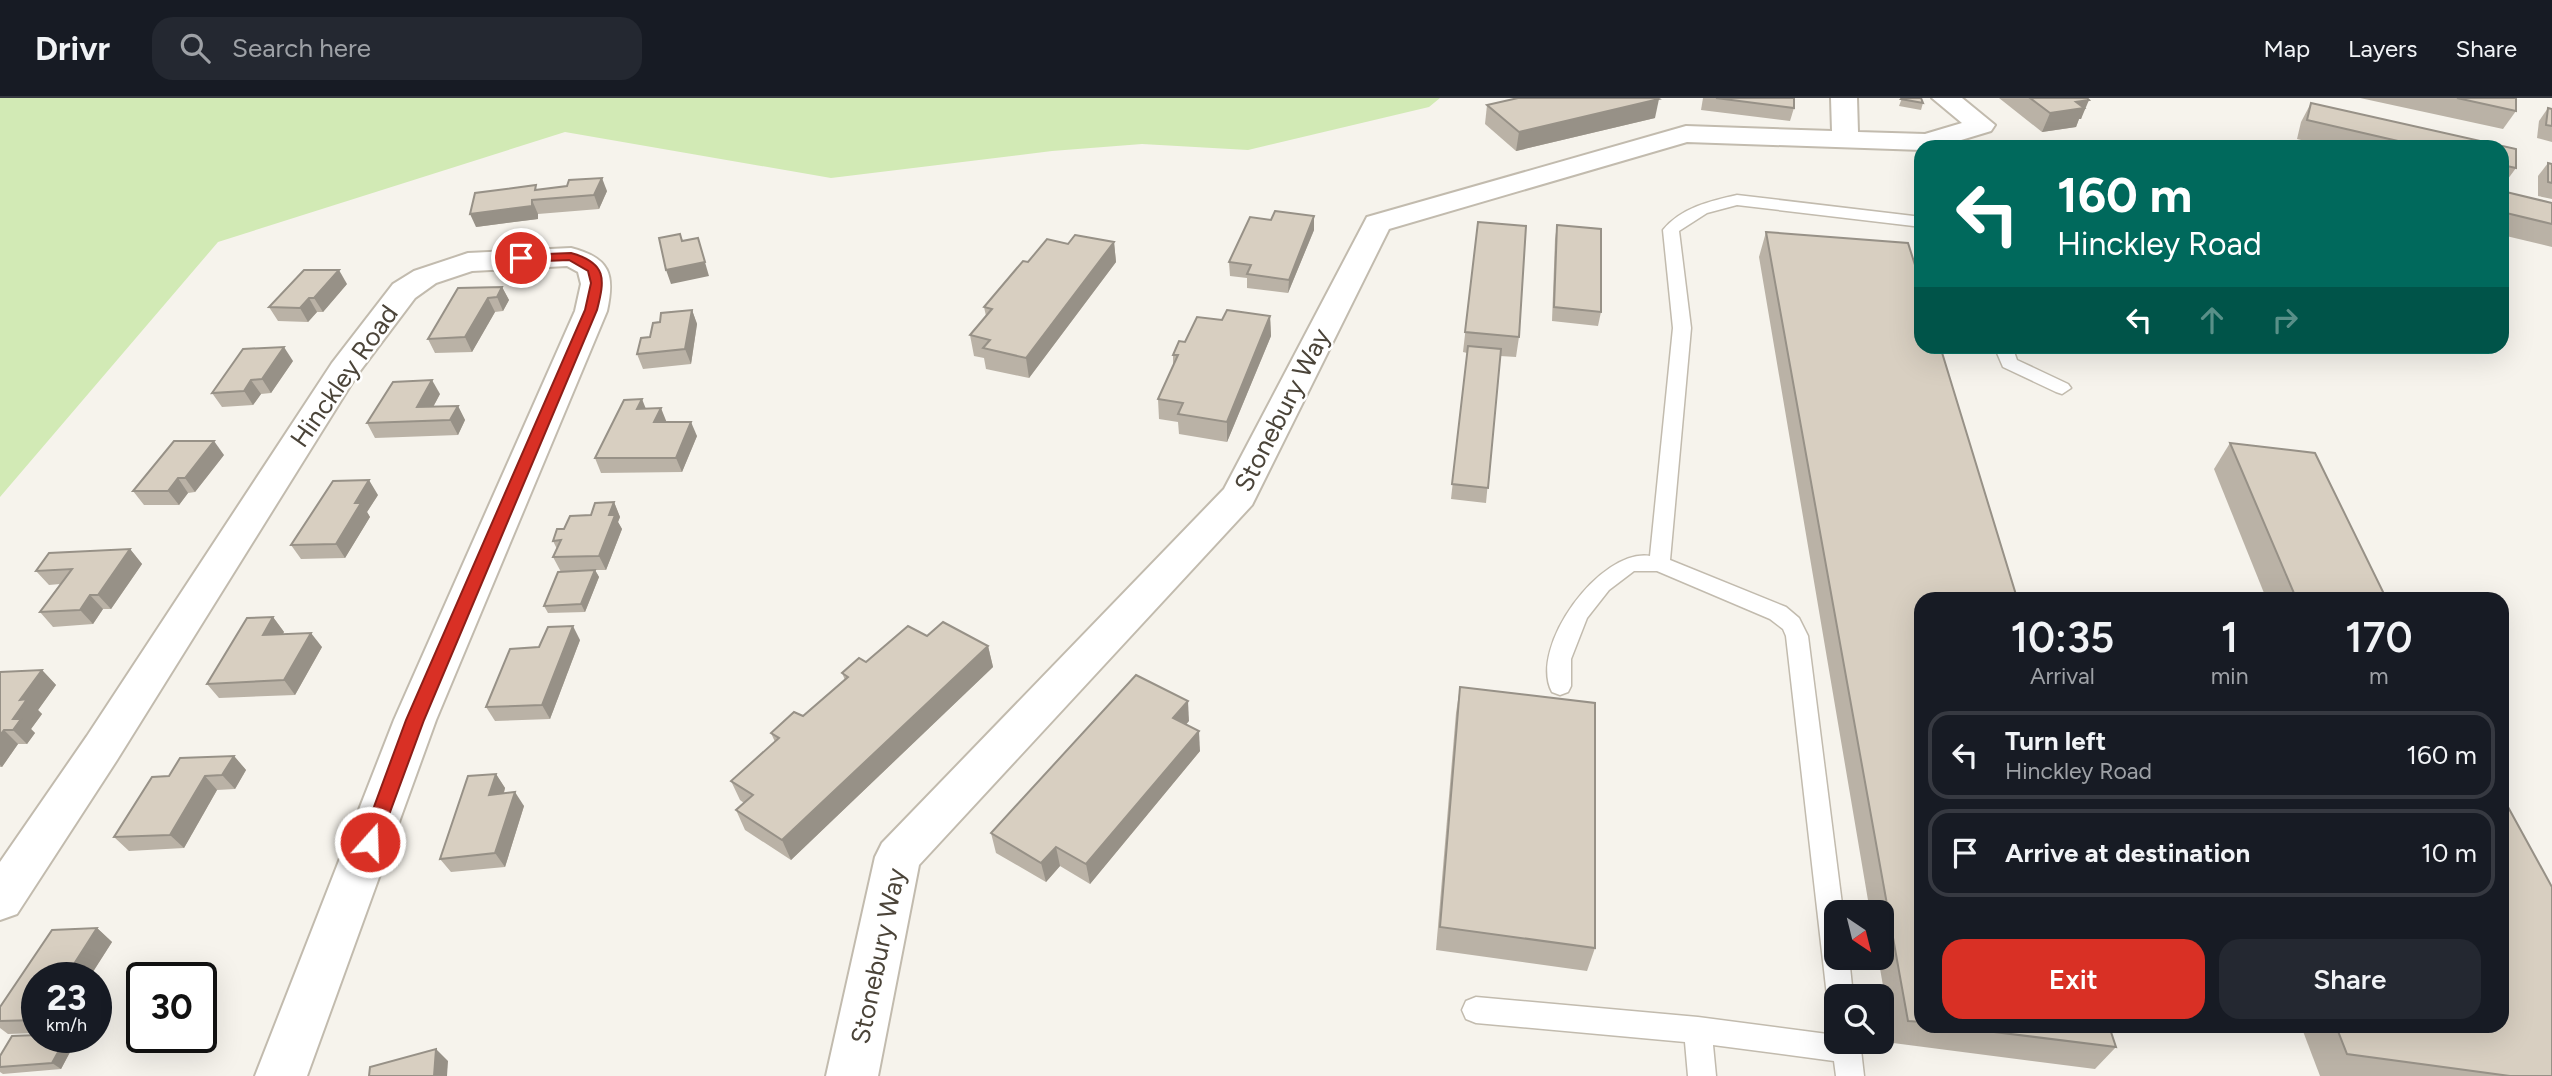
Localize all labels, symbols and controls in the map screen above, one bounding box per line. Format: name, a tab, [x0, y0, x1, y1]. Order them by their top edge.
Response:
search box	[152, 17, 642, 80]
text: Drivr	[35, 29, 110, 68]
icon: search	[176, 29, 214, 67]
text: Search here	[232, 32, 371, 64]
text: Map	[2263, 34, 2310, 63]
text: Layers	[2348, 34, 2417, 63]
text: Share	[2455, 34, 2517, 63]
text: 160 m	[2057, 165, 2192, 224]
icon: left	[1942, 168, 2033, 259]
text: Hinckley Road	[2057, 225, 2262, 263]
pin	[491, 228, 551, 288]
icon: arrive	[502, 239, 540, 277]
street label: Hinckley Road	[283, 299, 405, 453]
icon: left	[2120, 301, 2158, 339]
icon: ahead	[2193, 301, 2231, 339]
icon: right	[2266, 301, 2304, 339]
street label: Stonebury Way	[1227, 323, 1337, 497]
text: 10:35	[2010, 612, 2114, 663]
text: 1	[2221, 612, 2238, 663]
text: 170	[2345, 612, 2413, 663]
text: Arrival	[2030, 662, 2095, 690]
text: min	[2211, 662, 2248, 690]
text: m	[2369, 662, 2389, 690]
text: Turn left	[2005, 725, 2106, 757]
icon: left	[1946, 736, 1984, 774]
text: 160 m	[2406, 739, 2477, 771]
text: Hinckley Road	[2005, 757, 2152, 785]
position arrow	[333, 805, 407, 879]
icon: arrive	[1946, 834, 1984, 872]
text: Arrive at destination	[2005, 837, 2250, 869]
text: 10 m	[2421, 837, 2477, 869]
street label: Stonebury Way	[844, 865, 912, 1047]
north arrow	[1824, 900, 1894, 970]
map controls	[1824, 900, 1894, 1054]
button: Exit	[1942, 939, 2205, 1019]
button: Share	[2219, 939, 2481, 1019]
speed limit sign: 30	[126, 962, 217, 1053]
text: 23	[47, 977, 86, 1019]
button: search	[1824, 984, 1894, 1054]
text: km/h	[46, 1014, 87, 1036]

